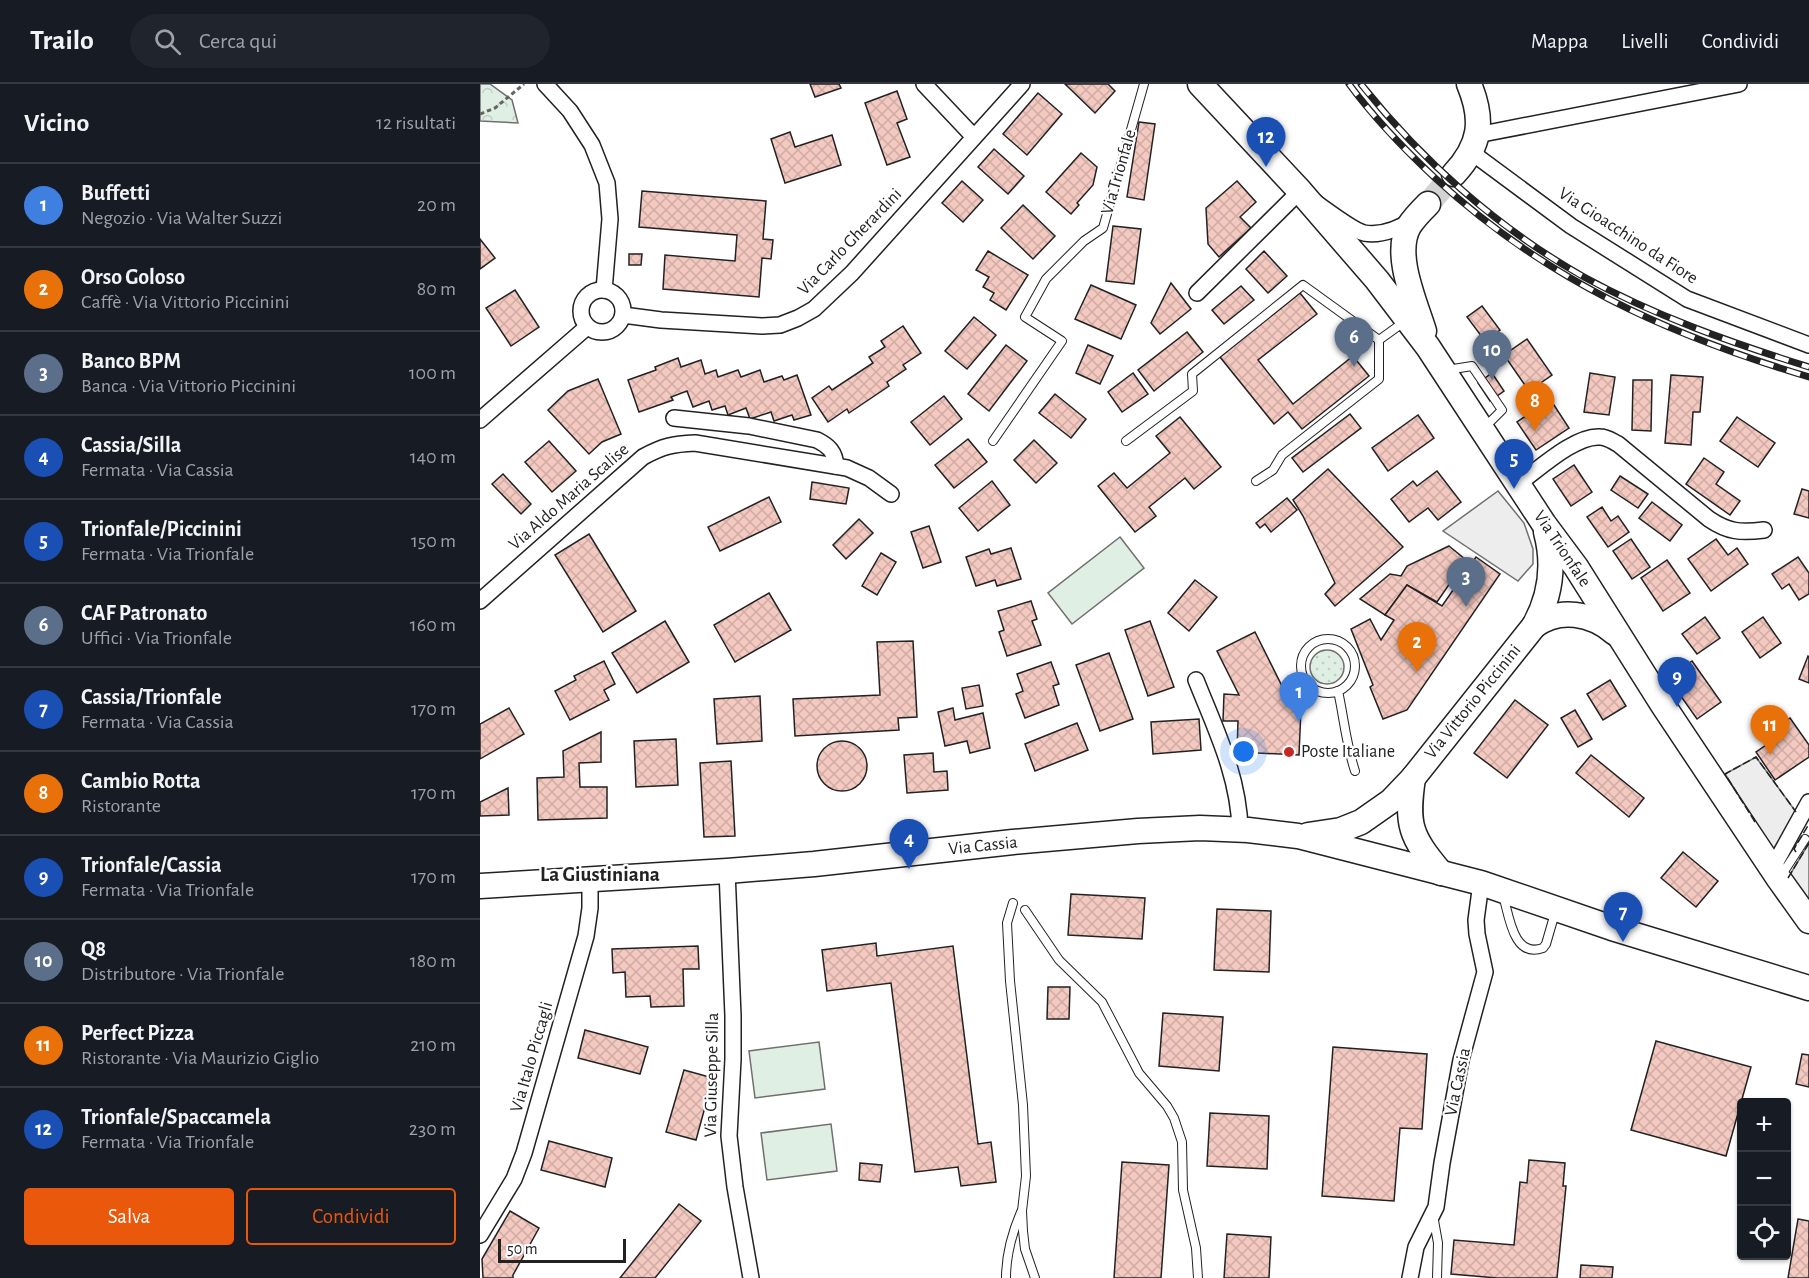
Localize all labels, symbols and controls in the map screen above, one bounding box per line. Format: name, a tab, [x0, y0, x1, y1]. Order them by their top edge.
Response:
search box	[130, 14, 550, 68]
icon: search	[151, 25, 184, 58]
text: Trailo	[30, 27, 94, 55]
text: Cerca qui	[199, 30, 277, 52]
text: Mappa	[1531, 31, 1588, 52]
text: Livelli	[1621, 31, 1669, 52]
text: Condividi	[1702, 31, 1779, 52]
text: Vicino	[24, 110, 89, 136]
text: 12 risultati	[376, 113, 456, 133]
pin: 12	[1246, 118, 1286, 167]
street label: Via Trionfale	[1098, 127, 1140, 217]
text: Buffetti	[81, 182, 150, 204]
street label: Via Gioacchino da Fiore	[1555, 184, 1701, 288]
street label: Via Carlo Gherardini	[795, 185, 905, 299]
text: 1	[40, 195, 47, 215]
text: 20 m	[417, 195, 456, 215]
text: Negozio · Via Walter Suzzi	[81, 208, 282, 228]
text: Orso Goloso	[81, 266, 185, 288]
text: 2	[39, 279, 48, 299]
text: 80 m	[417, 279, 456, 299]
text: Caffè · Via Vittorio Piccinini	[81, 292, 290, 312]
pin: 6	[1334, 318, 1374, 367]
pin: 10	[1472, 330, 1512, 380]
text: Banco BPM	[81, 350, 181, 372]
text: 3	[39, 363, 48, 383]
text: 100 m	[409, 363, 456, 383]
text: Banca · Via Vittorio Piccinini	[81, 376, 296, 396]
pin: 8	[1516, 382, 1554, 431]
text: Cassia/Silla	[81, 434, 181, 456]
street label: Via Aldo Maria Scalise	[506, 440, 632, 554]
pin: 5	[1494, 440, 1534, 489]
text: 4	[38, 447, 49, 467]
text: 140 m	[410, 447, 456, 467]
text: Fermata · Via Cassia	[81, 460, 234, 480]
street label: Via Trionfale	[1530, 508, 1594, 590]
text: Trionfale/Piccinini	[81, 518, 242, 540]
text: 5	[39, 531, 48, 551]
text: 150 m	[411, 531, 456, 551]
text: Fermata · Via Trionfale	[81, 544, 254, 564]
pin: 3	[1446, 558, 1486, 607]
text: CAF Patronato	[81, 602, 207, 624]
text: 6	[39, 615, 48, 635]
text: 160 m	[410, 615, 456, 635]
pin: 2	[1398, 622, 1436, 672]
text: Uffici · Via Trionfale	[81, 628, 232, 648]
street label: Via Vittorio Piccinini	[1422, 641, 1524, 763]
pin: 9	[1658, 658, 1696, 707]
pin: 1	[1280, 672, 1318, 722]
text: Cassia/Trionfale	[81, 686, 222, 708]
text: 7	[39, 699, 48, 719]
text: 170 m	[411, 699, 456, 719]
pin: 11	[1750, 706, 1790, 755]
text: Fermata · Via Cassia	[81, 712, 234, 732]
your location	[1229, 737, 1258, 766]
place label: Poste Italiane	[1301, 743, 1395, 761]
marker: Poste Italiane	[1282, 745, 1296, 759]
text: Cambio Rotta	[81, 770, 201, 792]
text: 8	[39, 783, 48, 803]
text: 170 m	[411, 783, 456, 803]
text: Ristorante	[81, 796, 161, 816]
pin: 4	[890, 820, 928, 869]
street label: Via Cassia	[948, 833, 1018, 859]
text: Trionfale/Cassia	[81, 854, 222, 876]
district label: La Giustiniana	[540, 864, 660, 885]
text: 9	[39, 867, 48, 887]
text: 170 m	[411, 867, 456, 887]
text: Fermata · Via Trionfale	[81, 880, 254, 900]
pin: 7	[1604, 892, 1642, 942]
text: Q8	[81, 938, 106, 960]
text: 10	[35, 951, 52, 971]
text: 180 m	[410, 951, 456, 971]
text: Distributore · Via Trionfale	[81, 964, 284, 984]
street label: Via Italo Piccagli	[508, 1000, 556, 1114]
street label: Via Giuseppe Silla	[702, 1012, 722, 1138]
text: Perfect Pizza	[81, 1022, 194, 1044]
text: 11	[36, 1035, 51, 1055]
text: 210 m	[410, 1035, 456, 1055]
street label: Via Cassia	[1442, 1046, 1474, 1118]
text: Ristorante · Via Maurizio Giglio	[81, 1048, 319, 1068]
map controls	[1737, 1098, 1791, 1260]
button: +	[1737, 1098, 1791, 1152]
text: Trionfale/Spaccamela	[81, 1106, 271, 1128]
text: 12	[35, 1119, 52, 1139]
text: 230 m	[409, 1119, 456, 1139]
text: Fermata · Via Trionfale	[81, 1132, 254, 1152]
button: −	[1737, 1152, 1791, 1206]
button: Salva	[24, 1188, 234, 1245]
button: Condividi	[246, 1188, 456, 1245]
button: locate	[1737, 1206, 1791, 1260]
scale bar	[498, 1236, 626, 1264]
text: 50 m	[507, 1241, 538, 1257]

